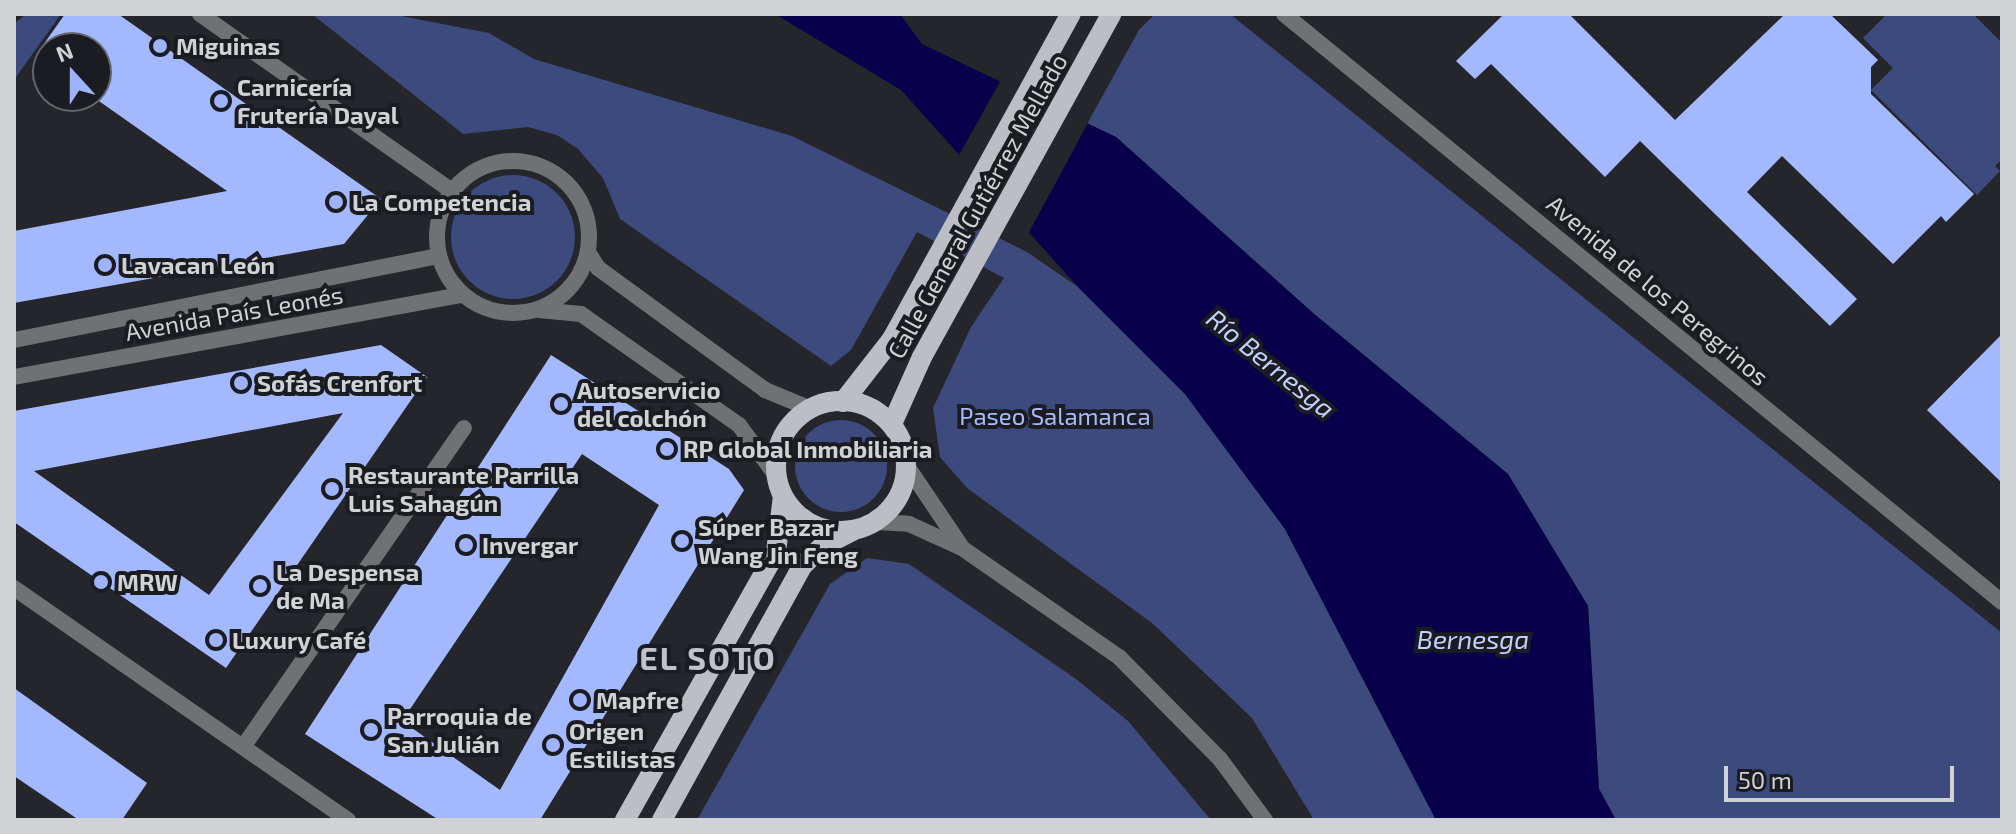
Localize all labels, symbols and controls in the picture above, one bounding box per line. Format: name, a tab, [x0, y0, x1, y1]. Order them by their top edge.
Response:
north arrow	[32, 32, 112, 112]
place label: Miguinas	[176, 32, 280, 60]
text: N	[52, 36, 76, 66]
marker: Miguinas	[151, 37, 169, 55]
street label: Calle General Gutiérrez Mellado	[881, 48, 1073, 364]
place label: Carnicería Frutería Dayal	[237, 73, 399, 129]
marker: Carnicería Frutería Dayal	[212, 92, 230, 110]
place label: La Competencia	[352, 188, 531, 216]
street label: Avenida de los Peregrinos	[1541, 189, 1775, 391]
marker: La Competencia	[327, 193, 345, 211]
place label: Lavacan León	[121, 251, 275, 279]
marker: Lavacan León	[96, 256, 114, 274]
street label: Avenida País Leonés	[123, 280, 345, 346]
water label: Río Bernesga	[1201, 302, 1341, 424]
place label: Sofás Crenfort	[257, 369, 422, 397]
marker: Sofás Crenfort	[232, 374, 250, 392]
place label: Autoservicio del colchón	[577, 376, 721, 432]
marker: Autoservicio del colchón	[552, 395, 570, 413]
park label: Paseo Salamanca	[959, 402, 1151, 430]
place label: RP Global Inmobiliaria	[683, 435, 933, 463]
marker: RP Global Inmobiliaria	[658, 440, 676, 458]
place label: Restaurante Parrilla Luis Sahagún	[348, 461, 579, 517]
marker: Restaurante Parrilla Luis Sahagún	[323, 480, 341, 498]
place label: Súper Bazar Wang Jin Feng	[698, 513, 858, 569]
place label: Invergar	[482, 531, 578, 559]
marker: Súper Bazar Wang Jin Feng	[673, 532, 691, 550]
marker: Invergar	[457, 536, 475, 554]
place label: La Despensa de Ma	[276, 558, 419, 614]
place label: MRW	[117, 568, 178, 596]
marker: MRW	[92, 573, 110, 591]
marker: La Despensa de Ma	[251, 577, 269, 595]
water label: Bernesga	[1417, 623, 1529, 655]
place label: Luxury Café	[232, 626, 367, 654]
marker: Luxury Café	[207, 631, 225, 649]
district label: EL SOTO	[639, 638, 777, 676]
place label: Mapfre	[596, 686, 679, 714]
marker: Mapfre	[571, 691, 589, 709]
place label: Parroquia de San Julián	[387, 702, 532, 758]
place label: Origen Estilistas	[569, 717, 676, 773]
marker: Parroquia de San Julián	[362, 721, 380, 739]
marker: Origen Estilistas	[544, 736, 562, 754]
scale bar	[1728, 750, 1958, 800]
text: 50 m	[1738, 765, 1792, 794]

